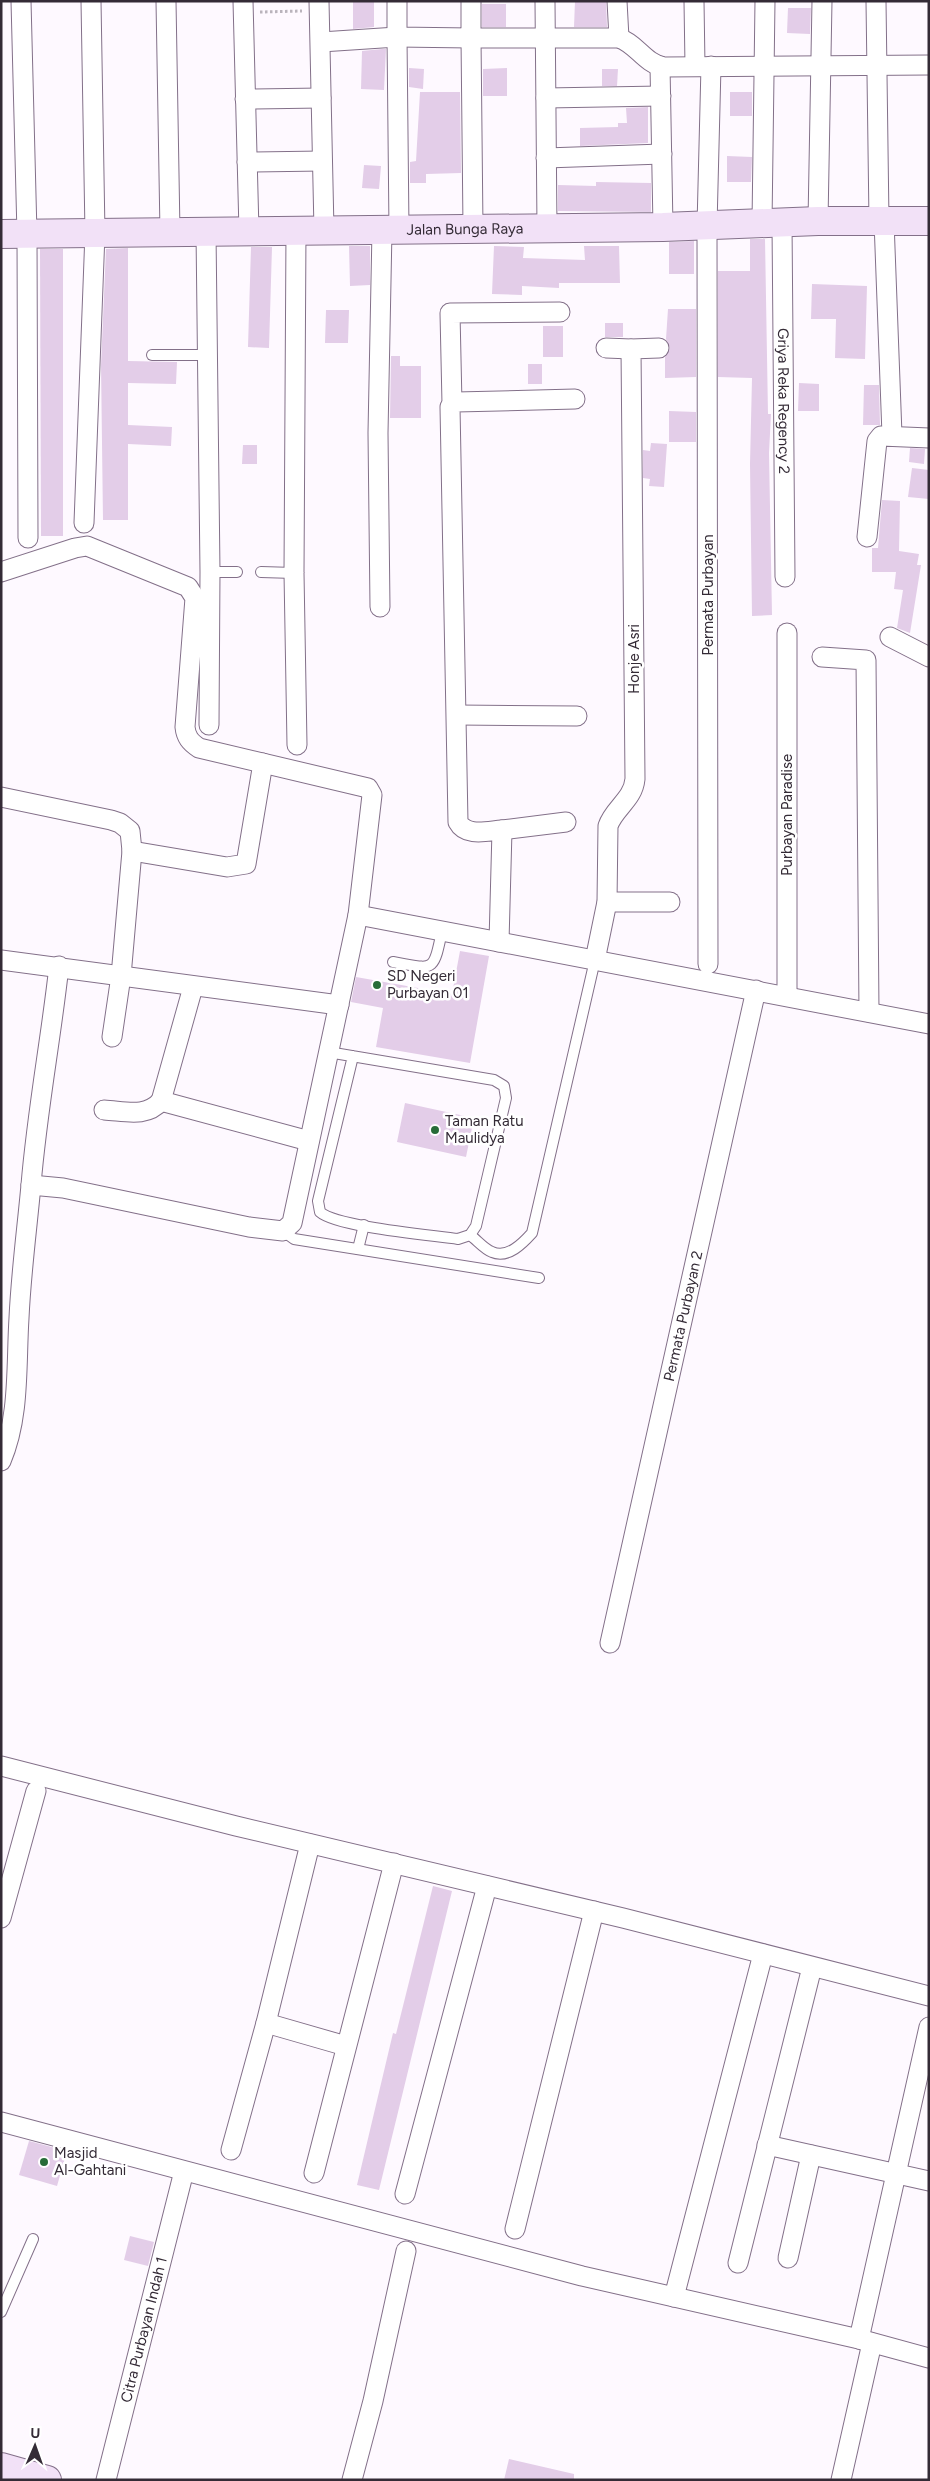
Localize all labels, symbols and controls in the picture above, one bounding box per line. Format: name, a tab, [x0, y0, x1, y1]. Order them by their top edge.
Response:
street label: Jalan Bunga Raya	[406, 219, 524, 239]
street label: Griya Reka Regency 2	[774, 328, 793, 474]
street label: Permata Purbayan	[699, 534, 717, 656]
street label: Honje Asri	[625, 624, 643, 694]
street label: Purbayan Paradise	[778, 754, 796, 876]
place label: SD Negeri Purbayan 01	[387, 967, 469, 1002]
marker: SD Negeri Purbayan 01	[371, 979, 383, 991]
place label: Taman Ratu Maulidya	[445, 1112, 524, 1147]
marker: Taman Ratu Maulidya	[429, 1124, 441, 1136]
street label: Permata Purbayan 2	[660, 1249, 706, 1383]
place label: Masjid Al-Gahtani	[54, 2144, 126, 2179]
marker: Masjid Al-Gahtani	[38, 2156, 50, 2168]
street label: Citra Purbayan Indah 1	[117, 2255, 171, 2404]
north arrow	[10, 2421, 60, 2471]
text: U	[30, 2425, 41, 2442]

